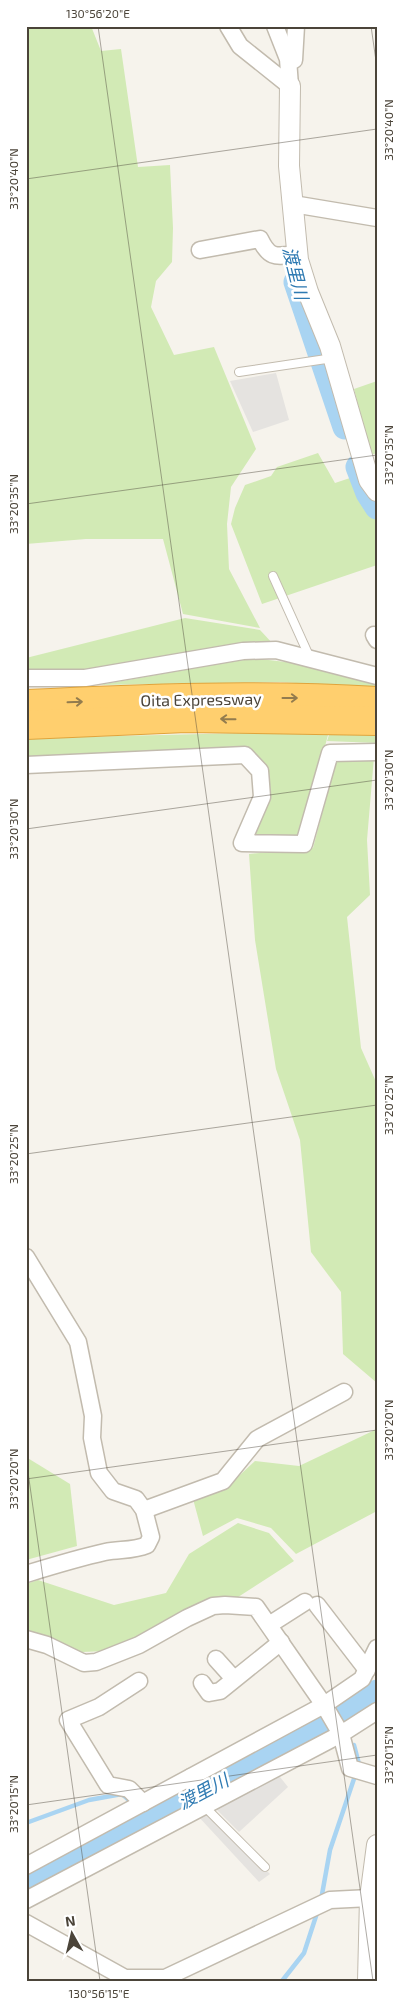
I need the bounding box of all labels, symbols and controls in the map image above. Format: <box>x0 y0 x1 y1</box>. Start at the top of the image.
text: 130°56'20"E <box>66 6 130 20</box>
text: 33°20'40"N <box>381 99 395 161</box>
text: 33°20'40"N <box>6 148 20 210</box>
water label: 渡里川 <box>279 244 314 304</box>
text: 33°20'35"N <box>381 425 395 485</box>
text: 33°20'35"N <box>6 474 20 534</box>
street label: Oita Expressway <box>140 688 262 710</box>
one-way arrow <box>282 693 298 703</box>
one-way arrow <box>67 697 83 706</box>
one-way arrow <box>220 714 236 724</box>
text: 33°20'30"N <box>381 750 395 810</box>
text: 33°20'30"N <box>6 799 20 859</box>
text: 33°20'25"N <box>381 1075 395 1135</box>
text: 33°20'25"N <box>6 1124 20 1184</box>
text: 33°20'20"N <box>381 1400 395 1460</box>
text: 33°20'20"N <box>6 1449 20 1509</box>
text: 33°20'15"N <box>381 1726 395 1784</box>
water label: 渡里川 <box>174 1768 234 1813</box>
text: 33°20'15"N <box>6 1775 20 1833</box>
north arrow <box>48 1910 98 1960</box>
text: N <box>64 1912 76 1930</box>
text: 130°56'15"E <box>68 1986 130 2000</box>

